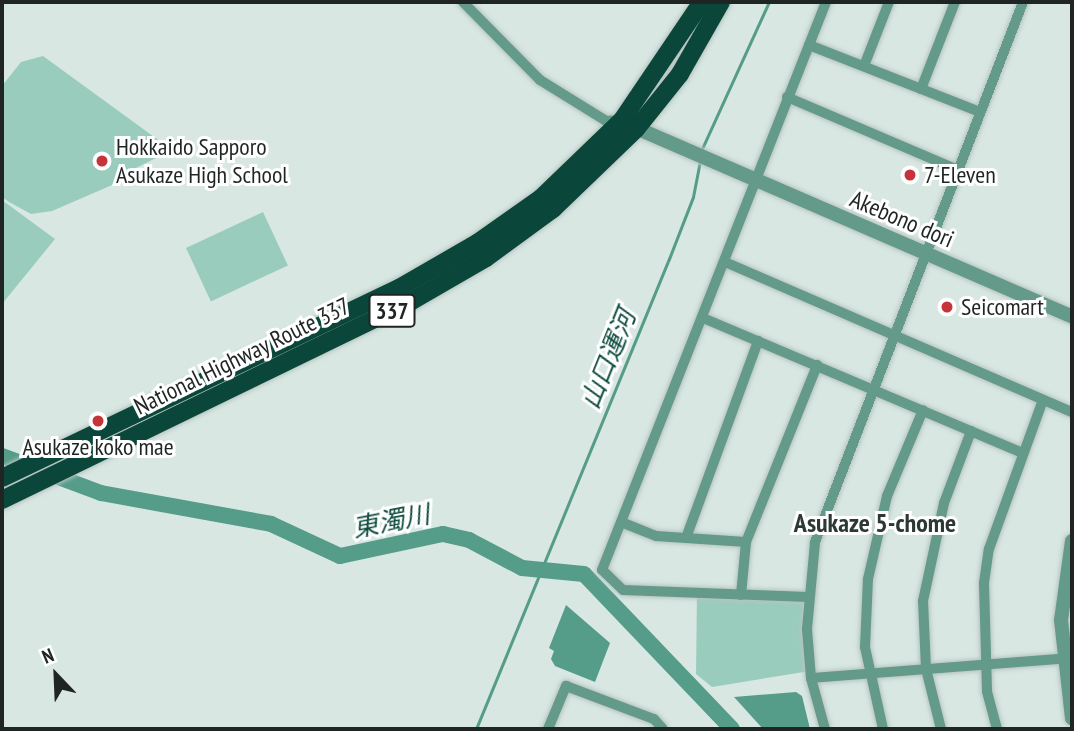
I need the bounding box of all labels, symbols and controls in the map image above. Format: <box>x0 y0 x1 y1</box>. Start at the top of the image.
place label: Hokkaido Sapporo Asukaze High School <box>116 133 288 189</box>
marker: Hokkaido Sapporo Asukaze High School <box>94 153 110 169</box>
place label: 7-Eleven <box>924 161 996 189</box>
marker: 7-Eleven <box>902 167 918 183</box>
street label: Akebono dori <box>846 184 958 254</box>
street label: National Highway Route 337 <box>129 291 355 421</box>
road number: 337 <box>368 292 416 330</box>
place label: Seicomart <box>961 293 1044 321</box>
marker: Seicomart <box>939 299 955 315</box>
water label: 山口運河 <box>574 305 642 413</box>
marker: Asukaze koko mae <box>90 413 106 429</box>
place label: Asukaze koko mae <box>22 433 174 461</box>
water label: 東濁川 <box>350 498 432 544</box>
district label: Asukaze 5-chome <box>794 507 956 539</box>
north arrow <box>21 640 91 710</box>
text: N <box>38 643 57 669</box>

